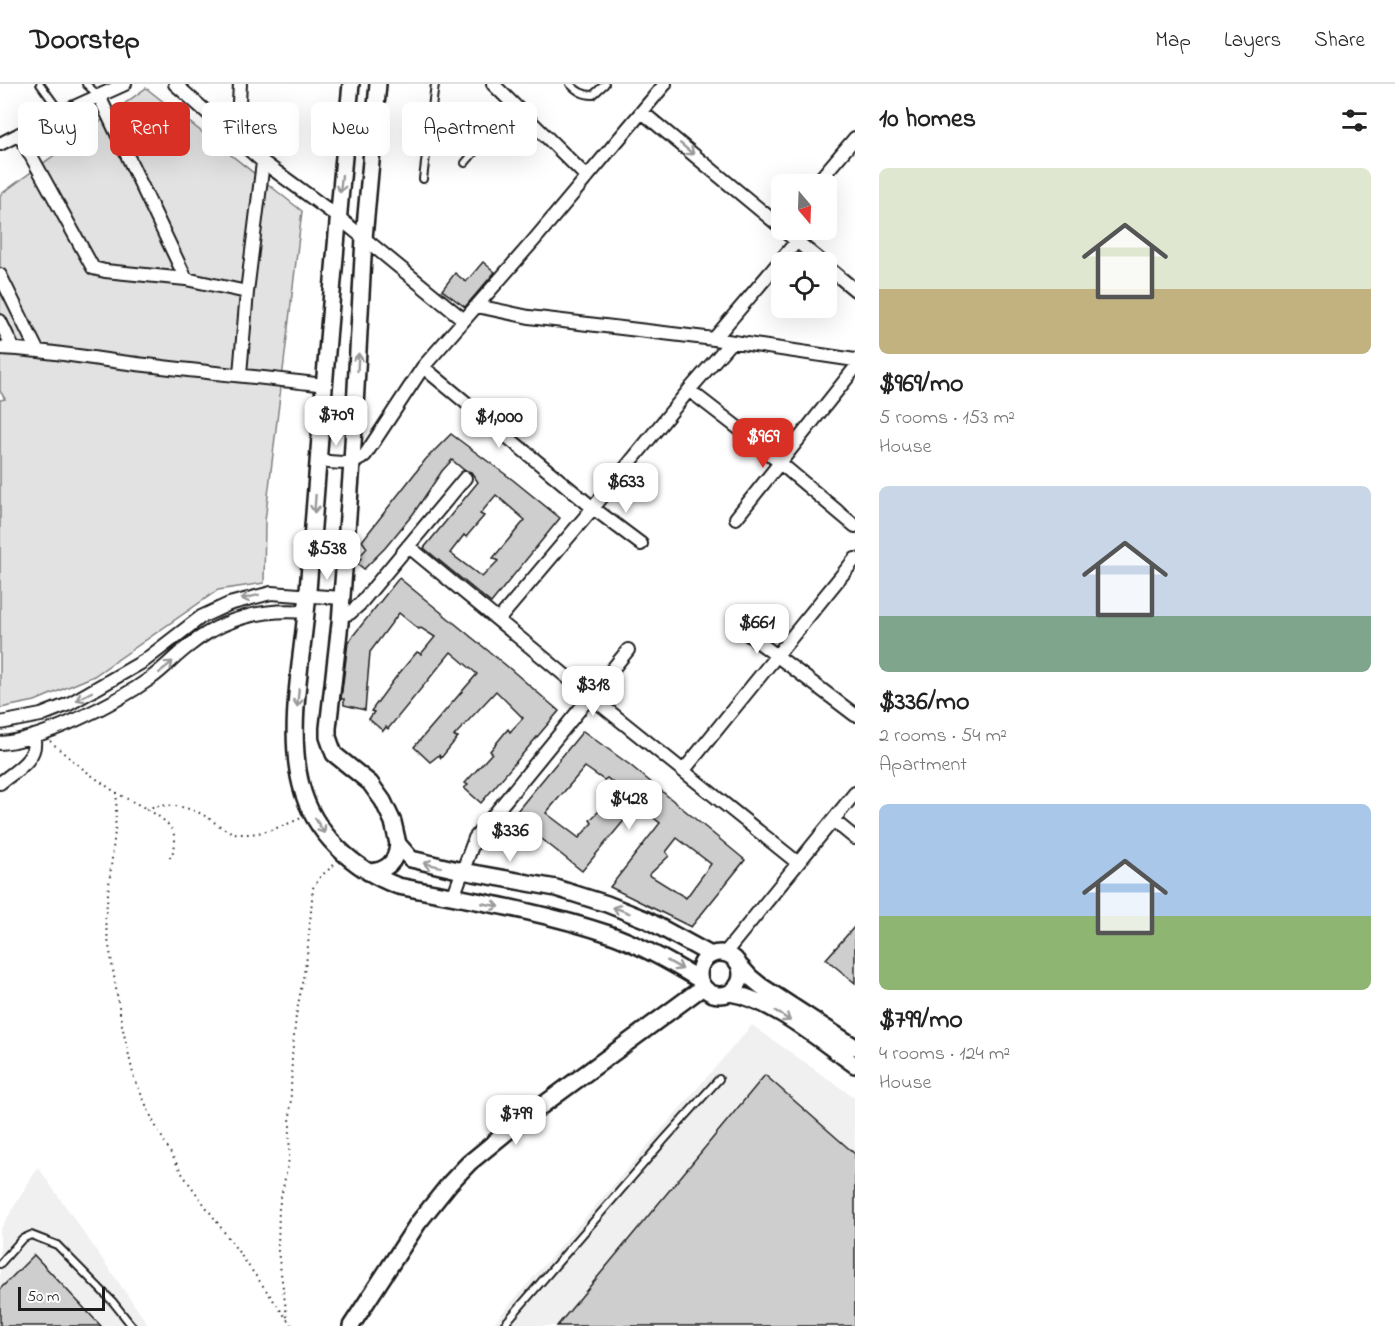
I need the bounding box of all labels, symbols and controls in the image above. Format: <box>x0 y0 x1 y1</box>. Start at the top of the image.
text: Doorstep <box>30 21 140 62</box>
text: Map <box>1155 26 1191 56</box>
text: Layers <box>1224 26 1281 56</box>
text: Share <box>1314 26 1365 56</box>
text: 10 homes <box>879 101 976 139</box>
chip: Buy <box>18 102 98 156</box>
chip: Rent <box>110 102 190 156</box>
chip: Filters <box>202 102 299 156</box>
chip: New <box>311 102 390 156</box>
chip: Apartment <box>402 102 537 156</box>
icon: filters <box>1338 104 1371 137</box>
one-way arrow <box>679 142 694 156</box>
one-way arrow <box>335 174 346 193</box>
north arrow <box>771 174 837 240</box>
map controls <box>771 174 837 318</box>
icon: home <box>1071 207 1179 315</box>
button: locate <box>771 252 837 318</box>
one-way arrow <box>352 352 363 372</box>
text: $969/mo <box>879 366 964 404</box>
pin: $709 <box>300 396 372 447</box>
pin: $1,000 <box>450 398 548 449</box>
text: $709 <box>319 401 354 430</box>
text: $1,000 <box>475 403 523 432</box>
text: 5 rooms · 153 m² <box>879 404 1015 433</box>
pin: $969 <box>727 418 799 469</box>
text: $969 <box>747 423 779 452</box>
text: House <box>879 433 932 462</box>
pin: $633 <box>590 463 662 514</box>
text: $633 <box>607 468 645 497</box>
one-way arrow <box>309 493 320 513</box>
icon: home <box>1071 525 1179 633</box>
pin: $538 <box>291 530 363 581</box>
text: $538 <box>307 535 347 564</box>
one-way arrow <box>241 592 260 604</box>
pin: $661 <box>721 604 793 655</box>
text: $661 <box>739 609 775 638</box>
one-way arrow <box>157 660 173 674</box>
pin: $318 <box>557 666 629 717</box>
text: $318 <box>576 671 610 700</box>
text: $336/mo <box>879 684 969 722</box>
one-way arrow <box>292 688 303 708</box>
one-way arrow <box>76 690 93 702</box>
text: 2 rooms · 54 m² <box>879 722 1007 751</box>
text: Apartment <box>879 751 967 780</box>
pin: $428 <box>593 780 665 831</box>
text: $428 <box>610 785 648 814</box>
pin: $336 <box>474 812 546 863</box>
one-way arrow <box>314 817 326 834</box>
text: $336 <box>491 817 529 846</box>
icon: home <box>1071 843 1179 951</box>
one-way arrow <box>422 859 442 870</box>
one-way arrow <box>481 900 500 911</box>
one-way arrow <box>612 903 631 914</box>
one-way arrow <box>666 959 683 971</box>
text: $799/mo <box>879 1002 963 1040</box>
one-way arrow <box>774 1010 791 1022</box>
text: 4 rooms · 124 m² <box>879 1040 1010 1069</box>
text: House <box>879 1069 932 1098</box>
pin: $799 <box>480 1095 552 1146</box>
text: $799 <box>500 1100 532 1129</box>
scale bar <box>18 1284 105 1312</box>
text: 50 m <box>27 1285 59 1309</box>

